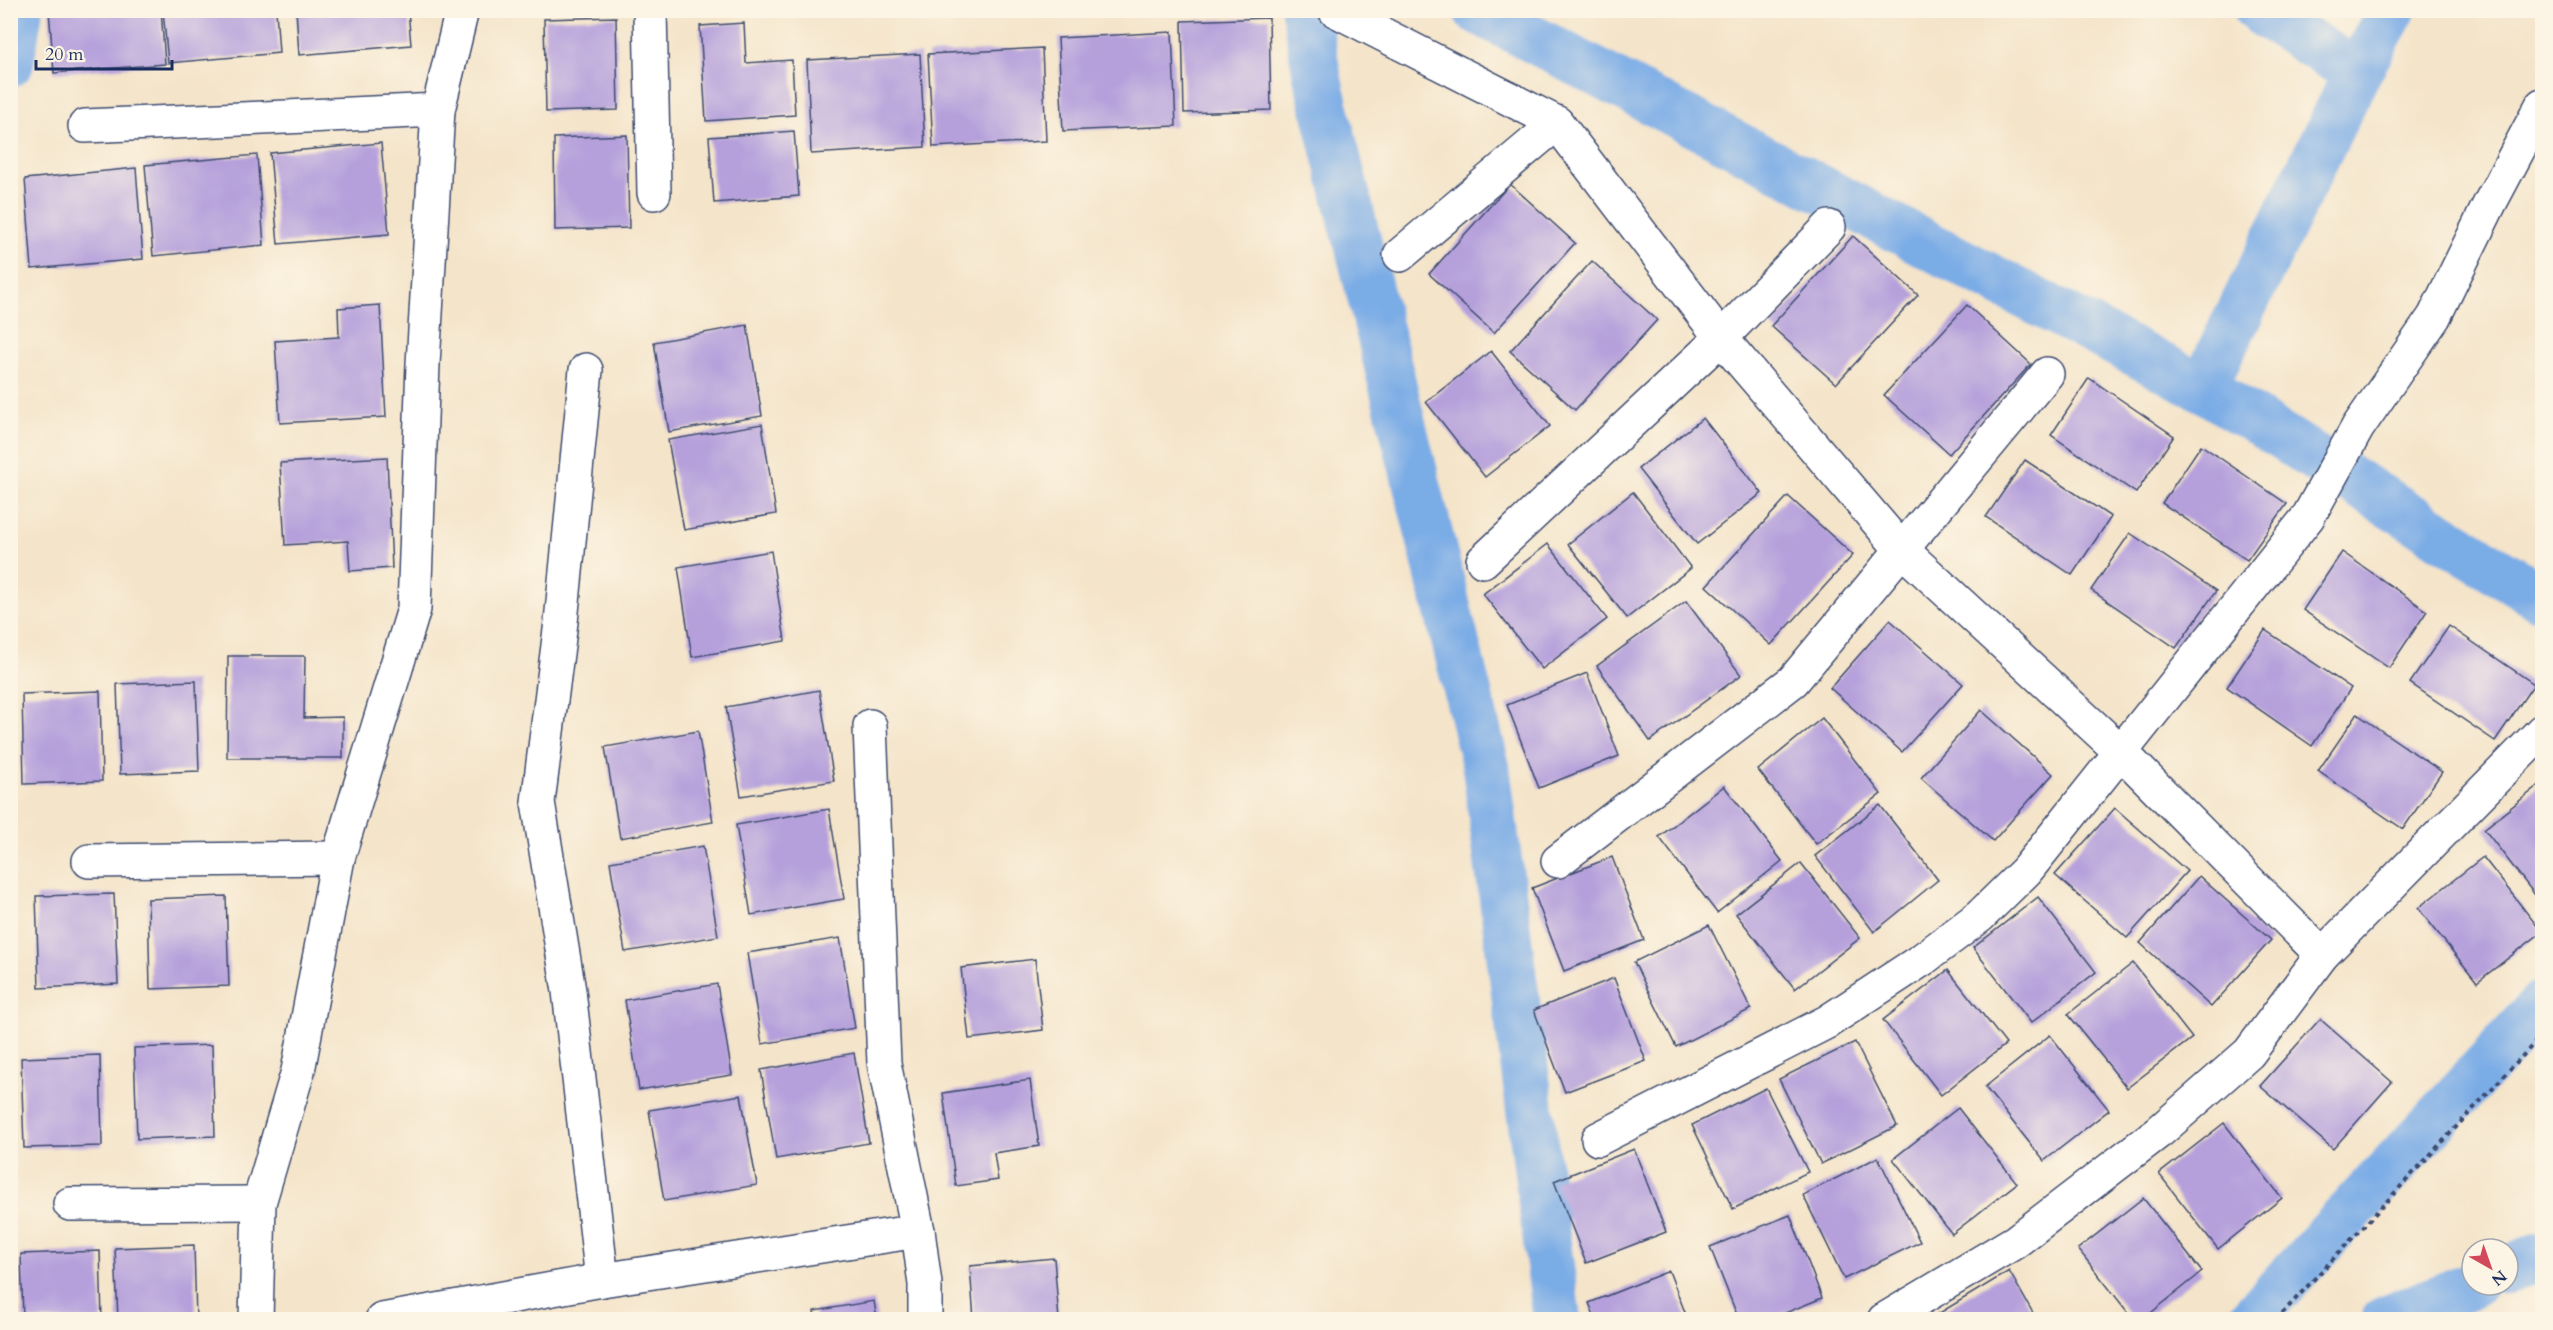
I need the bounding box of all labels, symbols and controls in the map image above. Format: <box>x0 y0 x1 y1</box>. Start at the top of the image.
scale bar <box>36 33 172 71</box>
text: 20 m <box>45 42 84 67</box>
north arrow <box>2460 1237 2520 1297</box>
text: N <box>2487 1265 2511 1291</box>

